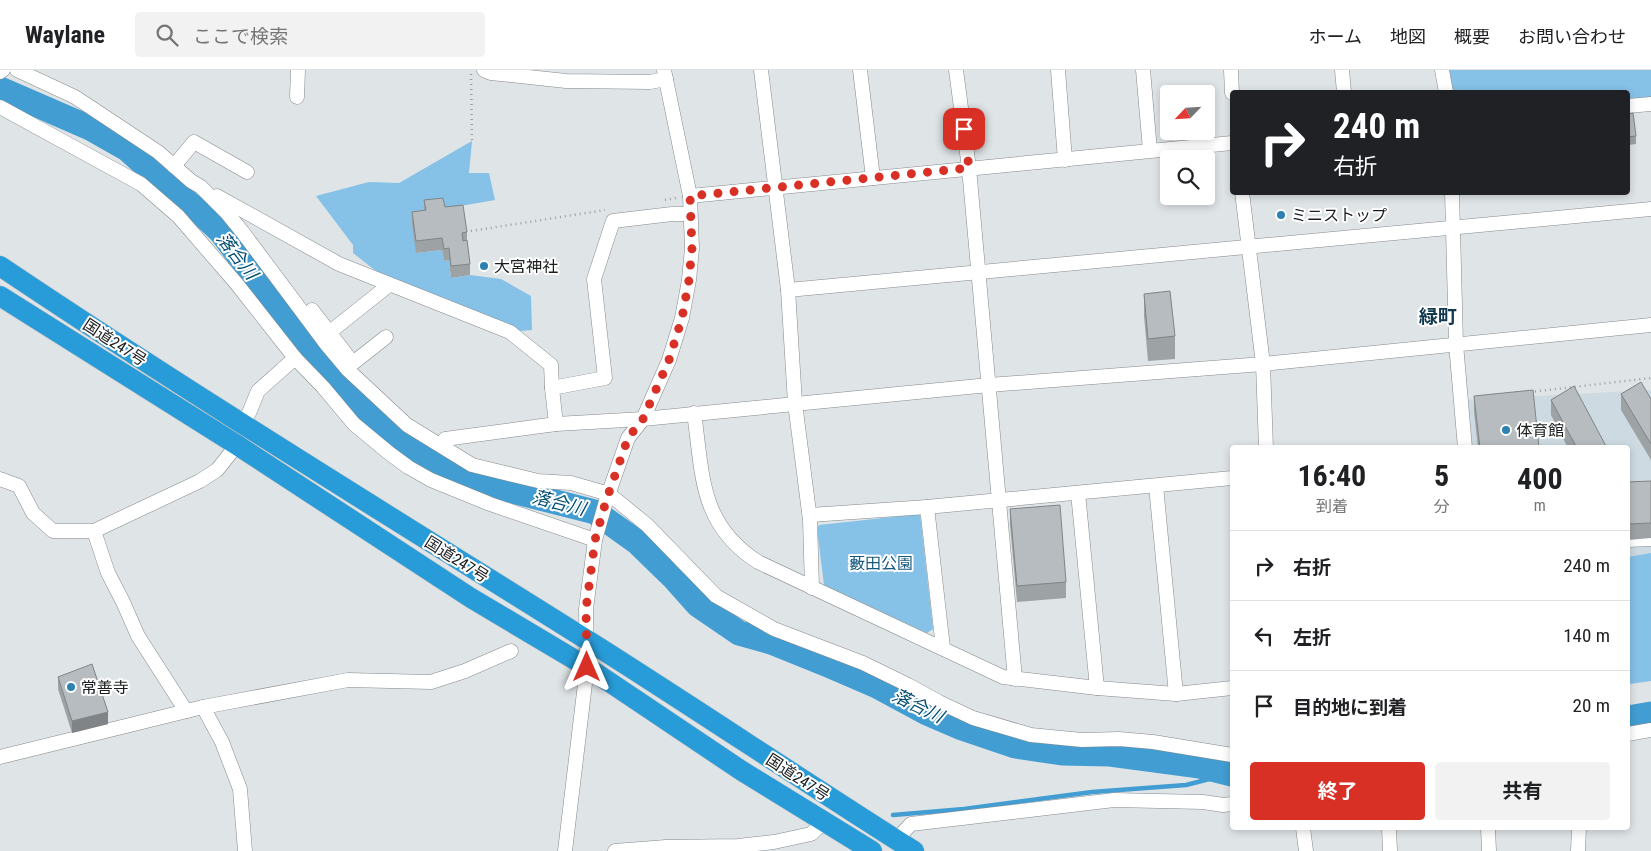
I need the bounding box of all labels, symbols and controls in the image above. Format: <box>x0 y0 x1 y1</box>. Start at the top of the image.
search box <box>135 12 485 57</box>
text: Waylane <box>25 21 105 49</box>
icon: search <box>153 21 181 49</box>
text: ここで検索 <box>193 25 288 48</box>
text: ホーム <box>1309 26 1362 47</box>
text: 地図 <box>1390 26 1426 47</box>
text: 概要 <box>1454 26 1490 47</box>
text: お問い合わせ <box>1518 26 1626 47</box>
north arrow <box>1160 85 1215 140</box>
map controls <box>1160 85 1215 205</box>
text: 240 m <box>1333 106 1420 147</box>
pin <box>943 108 985 150</box>
icon: right <box>1250 110 1315 175</box>
icon: arrive <box>950 115 978 143</box>
button: search <box>1160 150 1215 205</box>
text: 右折 <box>1333 154 1377 179</box>
place label: ミニストップ <box>1291 206 1387 225</box>
marker: ミニストップ <box>1275 209 1287 221</box>
water label: 落合川 <box>212 228 264 285</box>
place label: 大宮神社 <box>494 257 558 276</box>
marker: 大宮神社 <box>478 260 490 272</box>
district label: 緑町 <box>1419 305 1457 328</box>
street label: 国道247号 <box>79 315 150 370</box>
place label: 体育館 <box>1516 421 1564 440</box>
marker: 体育館 <box>1500 424 1512 436</box>
text: 16:40 <box>1297 458 1366 493</box>
text: 5 <box>1434 458 1449 493</box>
text: 400 <box>1517 461 1563 496</box>
water label: 落合川 <box>530 486 590 520</box>
text: m <box>1534 496 1546 515</box>
text: 到着 <box>1316 497 1348 516</box>
text: 分 <box>1434 497 1450 516</box>
street label: 国道247号 <box>421 532 492 586</box>
icon: right <box>1250 552 1278 580</box>
park label: 藪田公園 <box>849 554 913 573</box>
text: 240 m <box>1563 554 1610 577</box>
text: 右折 <box>1293 556 1331 579</box>
icon: left <box>1250 622 1278 650</box>
text: 140 m <box>1563 624 1610 647</box>
text: 左折 <box>1293 626 1331 649</box>
position arrow <box>560 640 612 692</box>
place label: 常善寺 <box>81 678 129 697</box>
marker: 常善寺 <box>65 681 77 693</box>
water label: 落合川 <box>889 684 949 728</box>
icon: arrive <box>1250 692 1278 720</box>
text: 20 m <box>1573 694 1610 717</box>
text: 目的地に到着 <box>1293 696 1407 719</box>
street label: 国道247号 <box>762 750 833 805</box>
button: 終了 <box>1250 762 1425 820</box>
button: 共有 <box>1435 762 1610 820</box>

